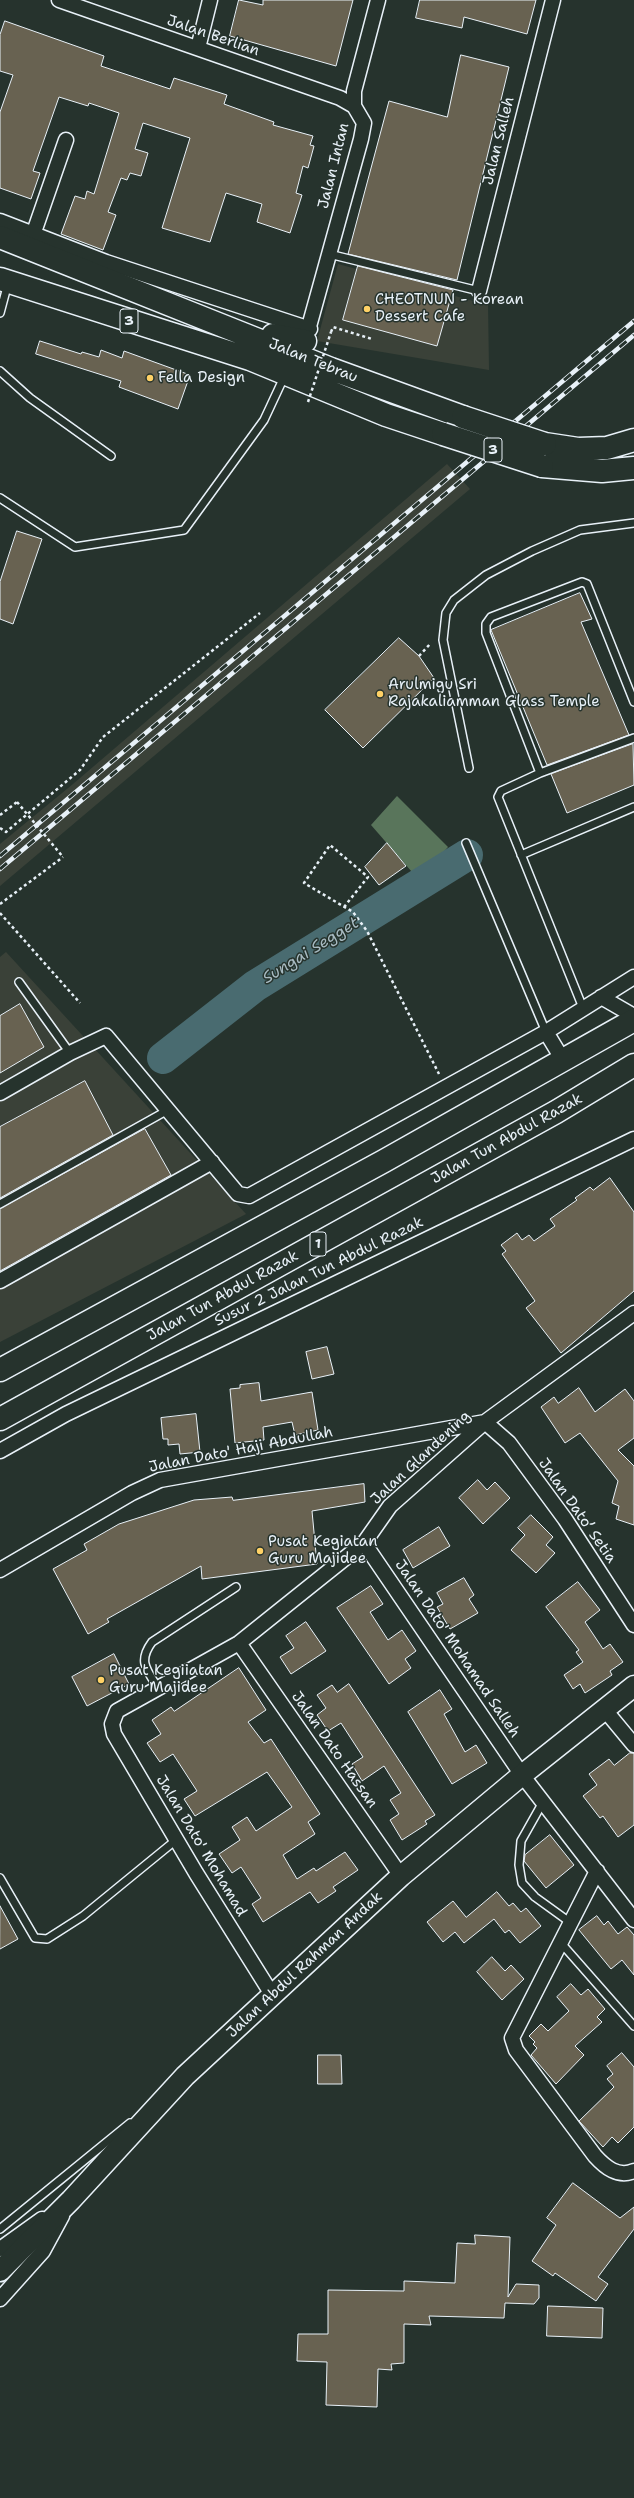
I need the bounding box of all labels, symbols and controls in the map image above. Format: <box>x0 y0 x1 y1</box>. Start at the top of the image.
street label: Jalan Berlian <box>164 12 262 60</box>
street label: Jalan Salleh <box>479 95 519 187</box>
street label: Jalan Intan <box>315 121 353 211</box>
place label: CHEOTNUN - Korean Dessert Cafe <box>375 291 524 326</box>
marker: CHEOTNUN - Korean Dessert Cafe <box>362 304 372 314</box>
road number: 3 <box>120 309 138 333</box>
street label: Jalan Tebrau <box>266 335 360 387</box>
place label: Fella Design <box>158 369 245 387</box>
marker: Fella Design <box>145 373 155 383</box>
road number: 3 <box>484 438 502 462</box>
place label: Arulmigu Sri Rajakaliamman Glass Temple <box>388 676 600 711</box>
marker: Arulmigu Sri Rajakaliamman Glass Temple <box>375 689 385 699</box>
water label: Sungai Segget <box>259 914 363 988</box>
street label: Jalan Tun Abdul Razak <box>428 1090 586 1188</box>
street label: Susur 2 Jalan Tun Abdul Razak <box>212 1213 426 1331</box>
road number: 1 <box>310 1232 326 1256</box>
street label: Jalan Tun Abdul Razak <box>144 1247 302 1345</box>
street label: Jalan Glandening <box>368 1407 474 1509</box>
street label: Jalan Dato' Haji Abdullah <box>147 1423 335 1477</box>
street label: Jalan Dato’ Setia <box>534 1455 620 1567</box>
place label: Pusat Kegiatan Guru Majidee <box>268 1533 377 1568</box>
marker: Pusat Kegiatan Guru Majidee <box>255 1546 265 1556</box>
street label: Jalan Dato' Mohamad Salleh <box>391 1557 523 1741</box>
place label: Pusat Kegiiatan Guru Majidee <box>109 1662 223 1697</box>
marker: Pusat Kegiiatan Guru Majidee <box>96 1675 106 1685</box>
street label: Jalan Dato Hassan <box>287 1688 381 1812</box>
street label: Jalan Dato' Mohamad <box>152 1772 250 1920</box>
street label: Jalan Abdul Rahman Andak <box>223 1888 387 2042</box>

